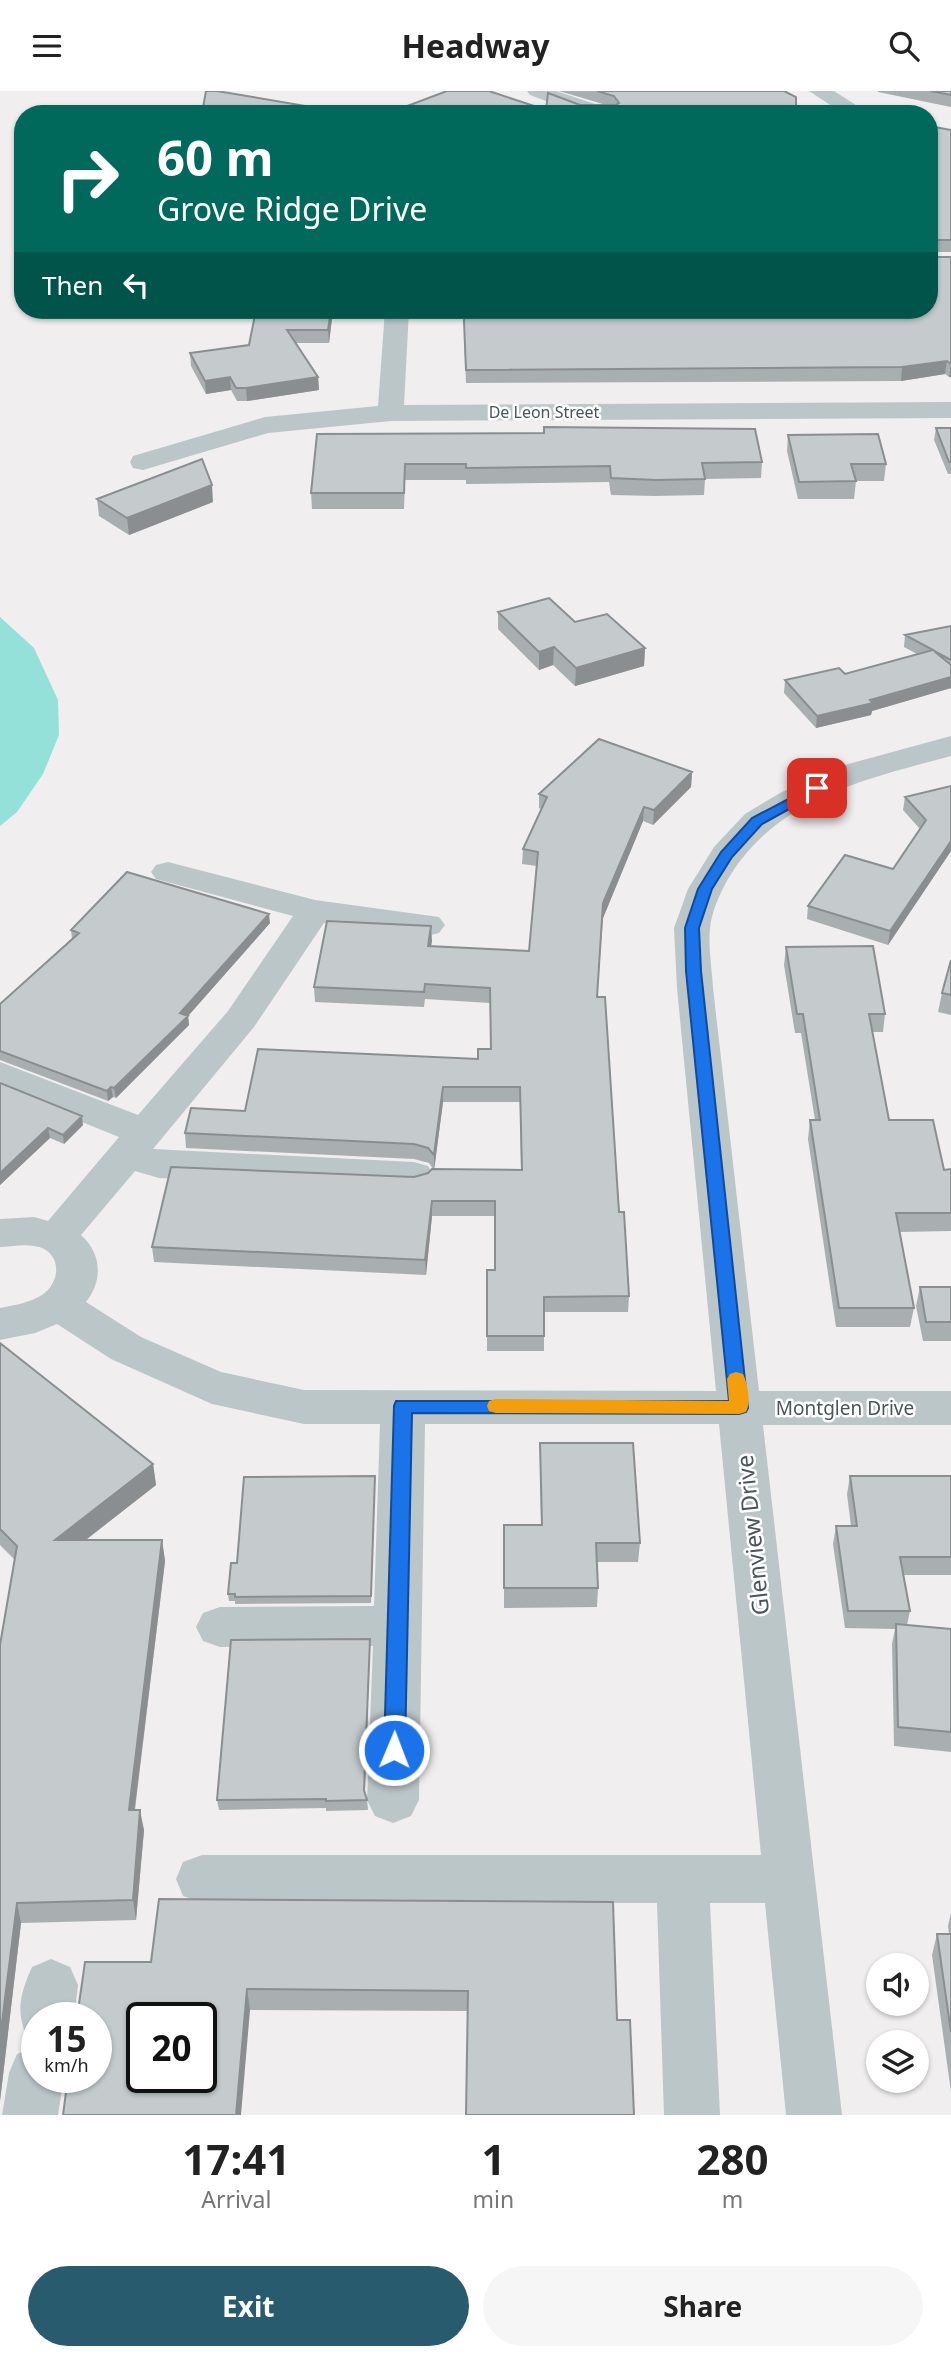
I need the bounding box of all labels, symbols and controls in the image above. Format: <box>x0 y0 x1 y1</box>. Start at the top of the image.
text: Headway <box>402 24 549 67</box>
icon: menu <box>28 27 66 65</box>
icon: search <box>885 27 923 65</box>
text: 60 m <box>157 124 274 190</box>
icon: right <box>42 133 133 224</box>
text: Grove Ridge Drive <box>157 187 427 230</box>
icon: left <box>117 266 155 304</box>
text: Then <box>42 267 103 303</box>
street label: De Leon Street <box>489 401 600 423</box>
pin <box>787 758 847 818</box>
icon: arrive <box>798 769 836 807</box>
street label: Montglen Drive <box>776 1395 914 1421</box>
street label: Glenview Drive <box>728 1453 776 1617</box>
position arrow <box>357 1713 431 1787</box>
map controls <box>866 1953 929 2093</box>
button: sound <box>866 1953 929 2016</box>
speed limit sign: 20 <box>126 2002 217 2093</box>
text: 15 <box>46 2015 87 2062</box>
button: layers <box>866 2030 929 2093</box>
text: km/h <box>44 2053 89 2077</box>
text: 17:41 <box>182 2130 290 2187</box>
text: 1 <box>481 2130 505 2187</box>
text: 280 <box>697 2130 769 2187</box>
text: Arrival <box>201 2183 271 2215</box>
text: min <box>473 2183 514 2215</box>
text: m <box>722 2183 743 2215</box>
button: Exit <box>28 2266 469 2346</box>
button: Share <box>483 2266 923 2346</box>

